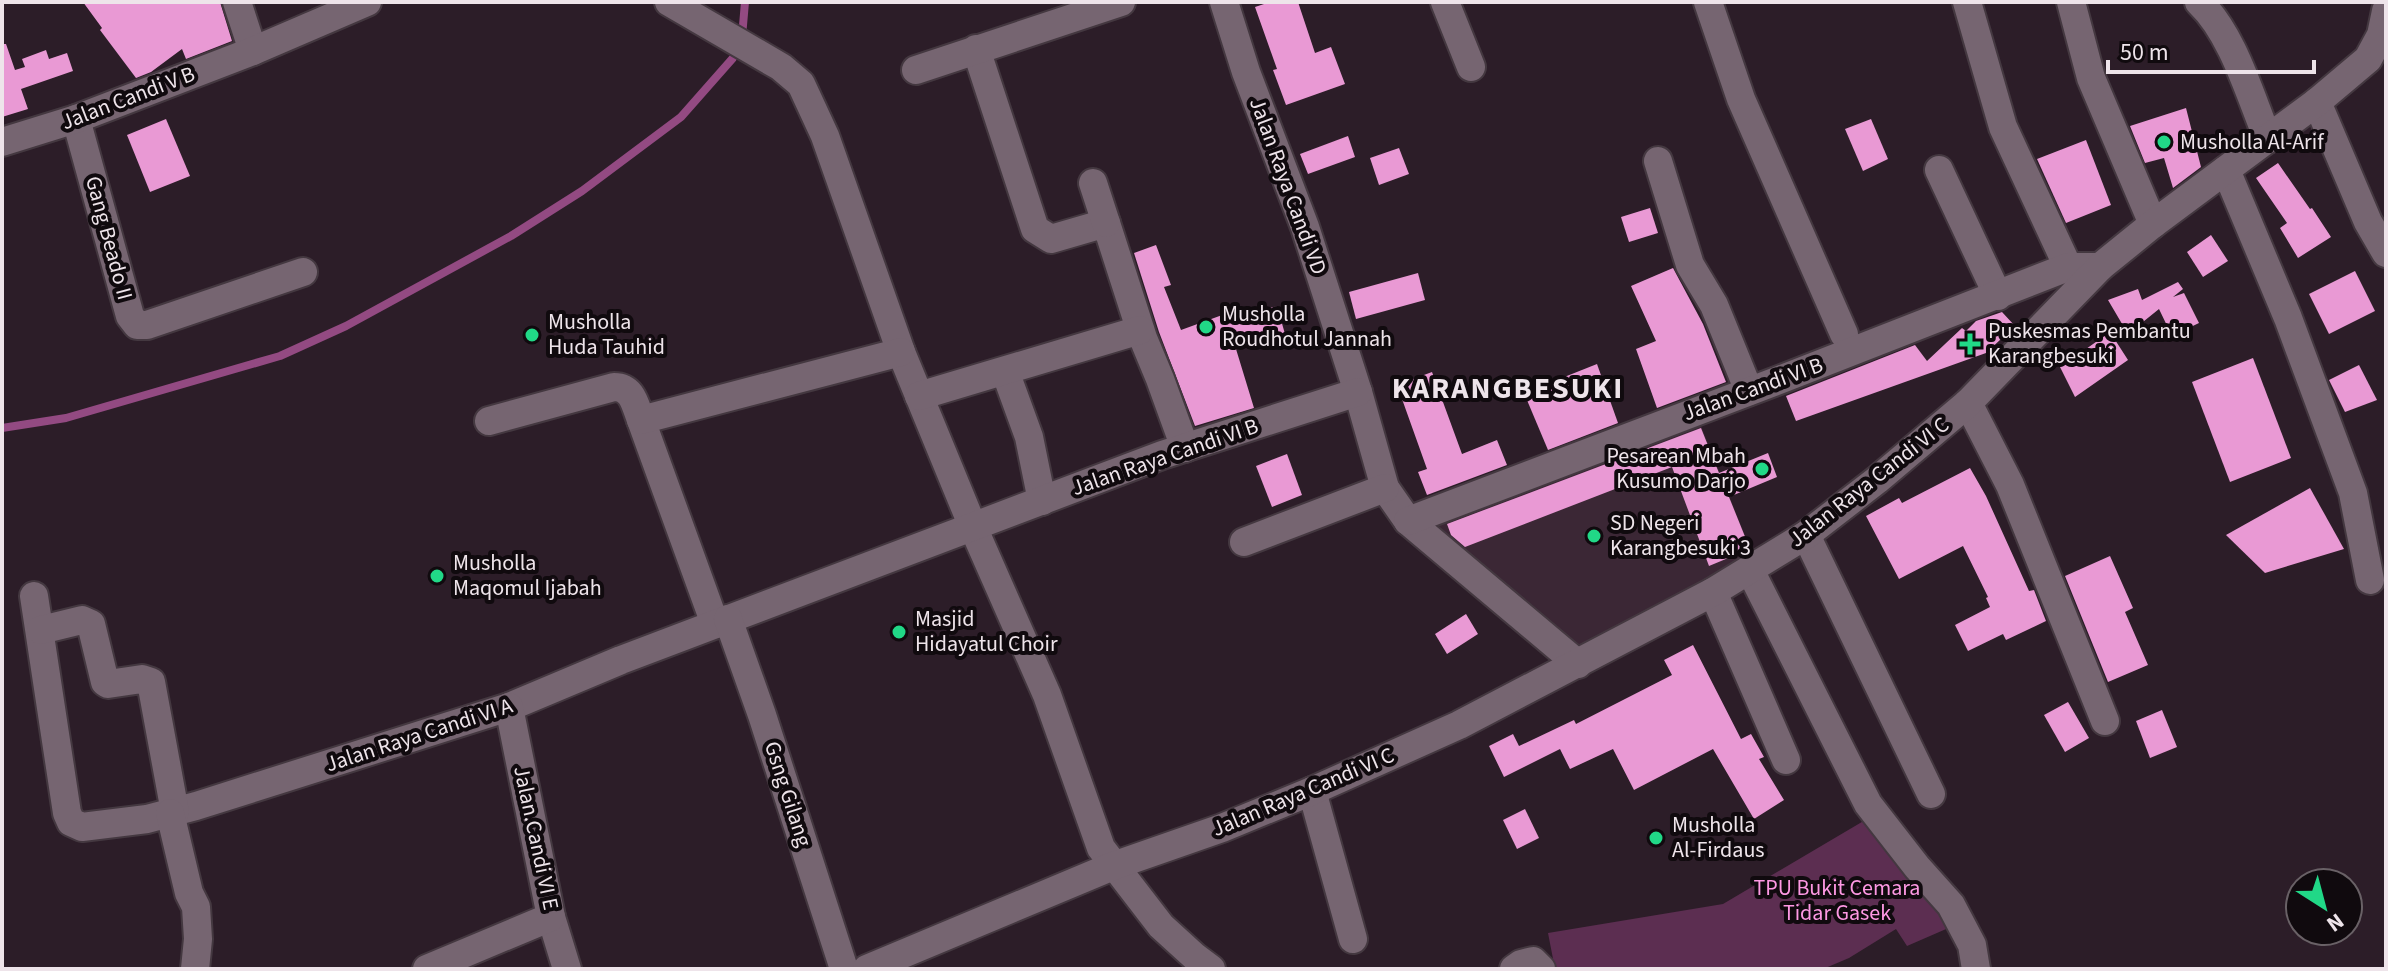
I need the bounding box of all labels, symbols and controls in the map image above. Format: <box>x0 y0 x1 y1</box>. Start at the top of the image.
scale bar <box>2108 24 2314 74</box>
text: 50 m <box>2120 35 2169 70</box>
street label: Jalan Candi V B <box>56 58 200 138</box>
street label: Jalan Raya Candi VD <box>1241 93 1335 279</box>
place label: Musholla Al-Arif <box>2180 126 2325 158</box>
marker: Musholla Al-Arif <box>2155 133 2173 151</box>
street label: Gang Beado II <box>77 173 141 303</box>
place label: Musholla Roudhotul Jannah <box>1222 298 1392 355</box>
place label: Musholla Huda Tauhid <box>548 306 665 363</box>
place label: Puskesmas Pembantu Karangbesuki <box>1988 315 2191 372</box>
marker: Musholla Roudhotul Jannah <box>1197 318 1215 336</box>
marker: Musholla Huda Tauhid <box>523 326 541 344</box>
marker: Puskesmas Pembantu Karangbesuki <box>1959 333 1981 355</box>
street label: Jalan Candi VI B <box>1678 349 1828 429</box>
district label: KARANGBESUKI <box>1392 367 1624 410</box>
street label: Jalan Raya Candi VI C <box>1782 409 1956 555</box>
street label: Jalan Raya Candi VI B <box>1067 410 1263 504</box>
place label: Pesarean Mbah Kusumo Darjo <box>1606 440 1746 497</box>
marker: Pesarean Mbah Kusumo Darjo <box>1753 460 1771 478</box>
place label: SD Negeri Karangbesuki 3 <box>1610 507 1751 564</box>
marker: SD Negeri Karangbesuki 3 <box>1585 527 1603 545</box>
place label: Musholla Maqomul Ijabah <box>453 547 602 604</box>
marker: Musholla Maqomul Ijabah <box>428 567 446 585</box>
place label: Masjid Hidayatul Choir <box>915 603 1058 660</box>
marker: Masjid Hidayatul Choir <box>890 623 908 641</box>
street label: Jalan Raya Candi VI A <box>321 690 517 780</box>
street label: Gsng Gilang <box>756 737 820 851</box>
street label: Jalan Raya Candi VI C <box>1207 739 1399 845</box>
street label: Jalan.Candi VI E <box>505 763 567 913</box>
place label: Musholla Al-Firdaus <box>1672 809 1765 866</box>
marker: Musholla Al-Firdaus <box>1647 829 1665 847</box>
north arrow <box>2284 867 2364 947</box>
park label: TPU Bukit Cemara Tidar Gasek <box>1754 872 1920 929</box>
text: N <box>2320 905 2350 940</box>

